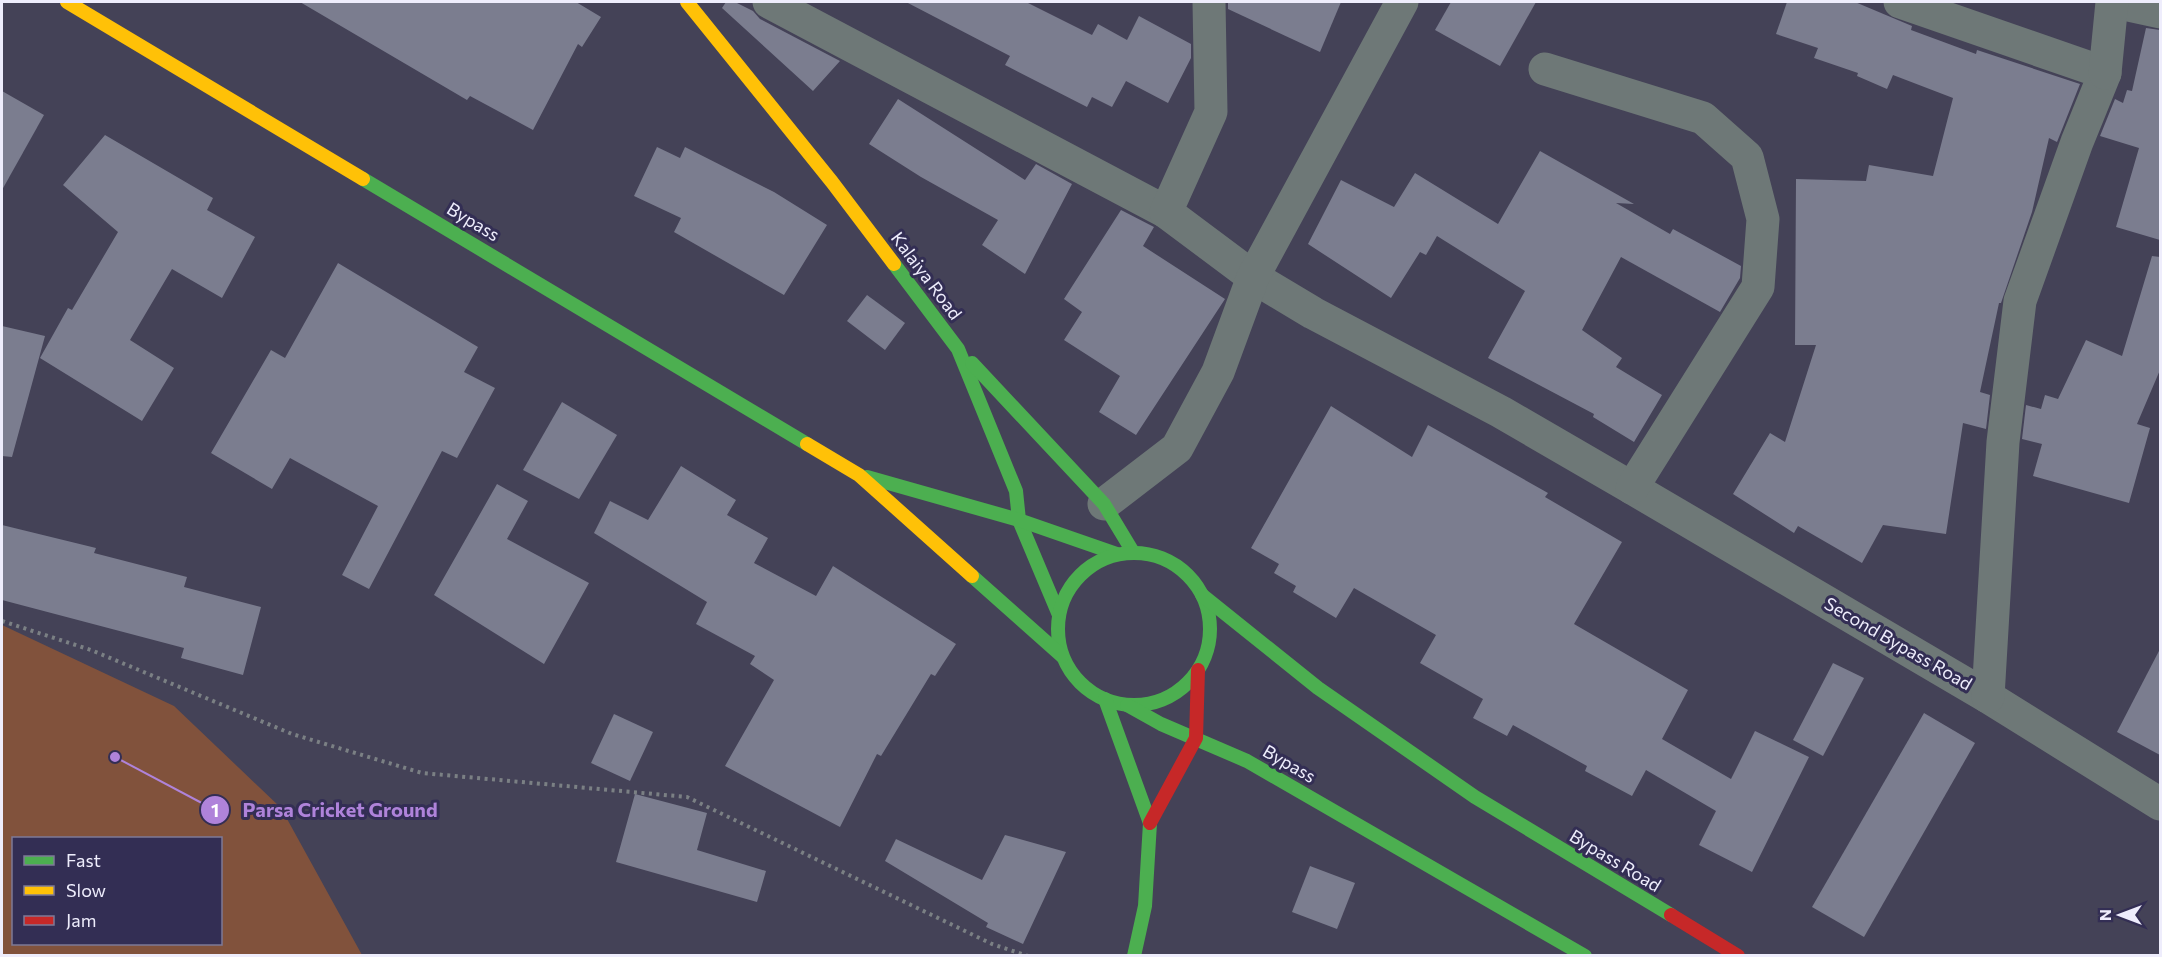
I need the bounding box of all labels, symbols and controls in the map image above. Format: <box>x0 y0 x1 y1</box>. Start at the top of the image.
street label: Bypass <box>443 197 504 245</box>
street label: Kalaiya Road <box>887 227 967 324</box>
street label: Second Bypass Road <box>1821 592 1976 694</box>
street label: Bypass <box>1259 739 1320 787</box>
callout: Parsa Cricket Ground <box>200 791 449 829</box>
text: Parsa Cricket Ground <box>242 797 438 821</box>
text: 1 <box>211 799 219 821</box>
street label: Bypass Road <box>1566 824 1665 896</box>
legend <box>12 837 222 945</box>
text: Fast <box>66 849 101 871</box>
text: Slow <box>66 879 106 901</box>
north arrow <box>2090 885 2150 945</box>
text: Jam <box>66 909 96 931</box>
text: N <box>2095 909 2114 921</box>

